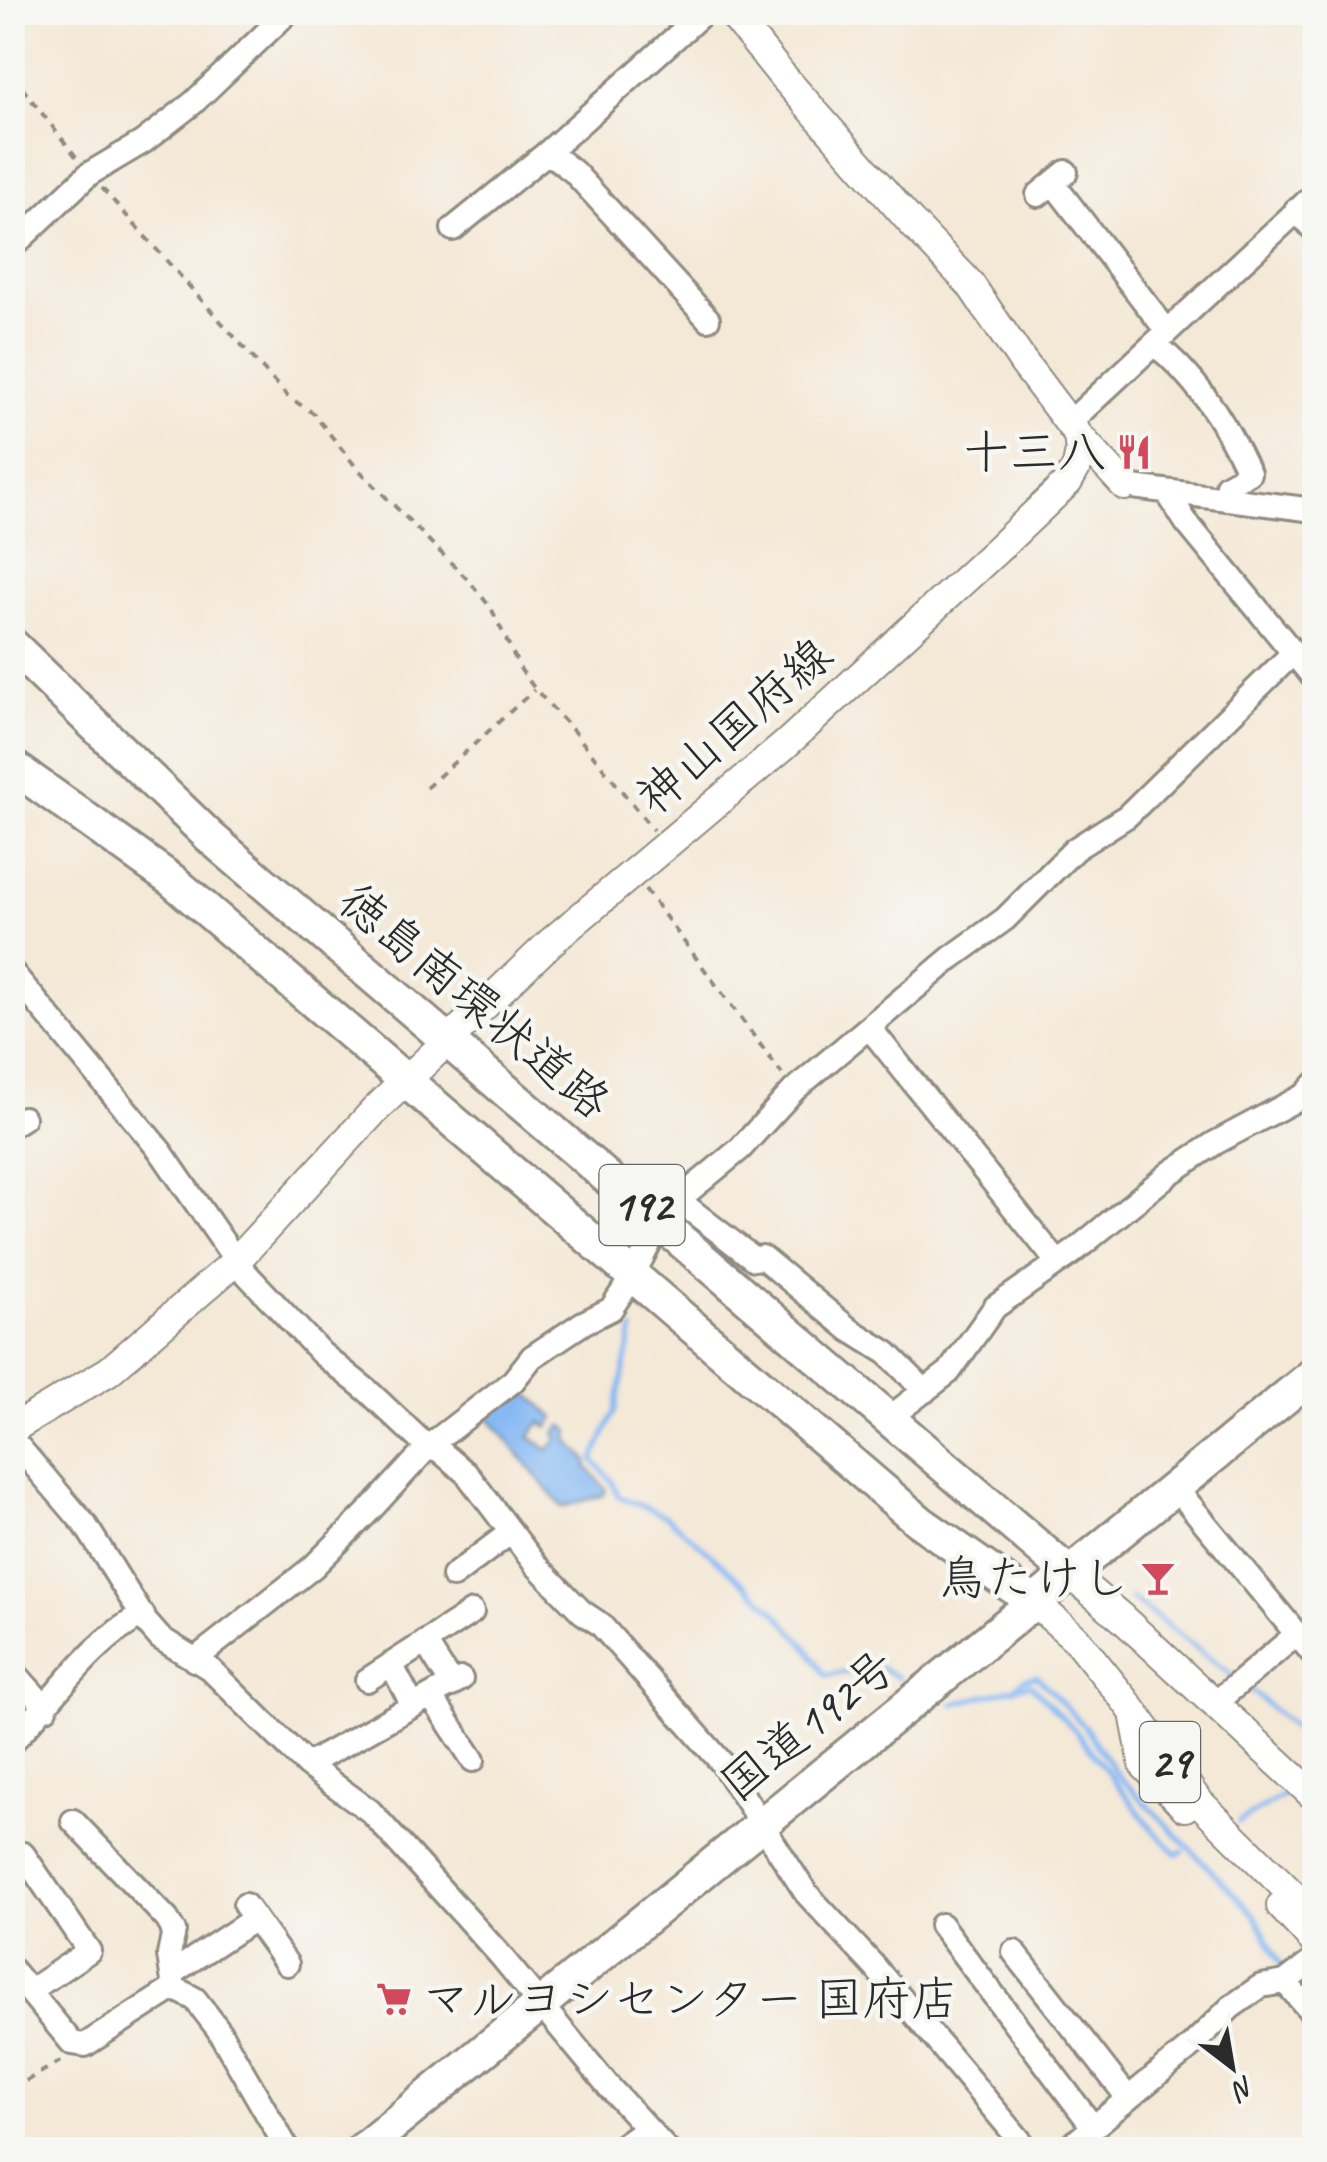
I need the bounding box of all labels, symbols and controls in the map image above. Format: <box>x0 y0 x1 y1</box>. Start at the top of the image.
place label: 十三八 <box>962 422 1106 482</box>
restaurant icon: 十三八 <box>1115 433 1153 471</box>
street label: 神山国府線 <box>624 625 844 827</box>
street label: 徳島南環状道路 <box>327 870 623 1132</box>
road number: 192 <box>600 1165 684 1245</box>
place label: 鳥たけし <box>938 1548 1130 1608</box>
bar icon: 鳥たけし <box>1139 1559 1177 1597</box>
street label: 国道192号 <box>708 1636 908 1814</box>
road number: 29 <box>1140 1722 1200 1802</box>
place label: マルヨシセンター 国府店 <box>422 1969 959 2029</box>
supermarket icon: マルヨシセンター 国府店 <box>375 1980 413 2018</box>
north arrow <box>1182 2017 1282 2117</box>
text: N <box>1224 2069 1261 2110</box>

